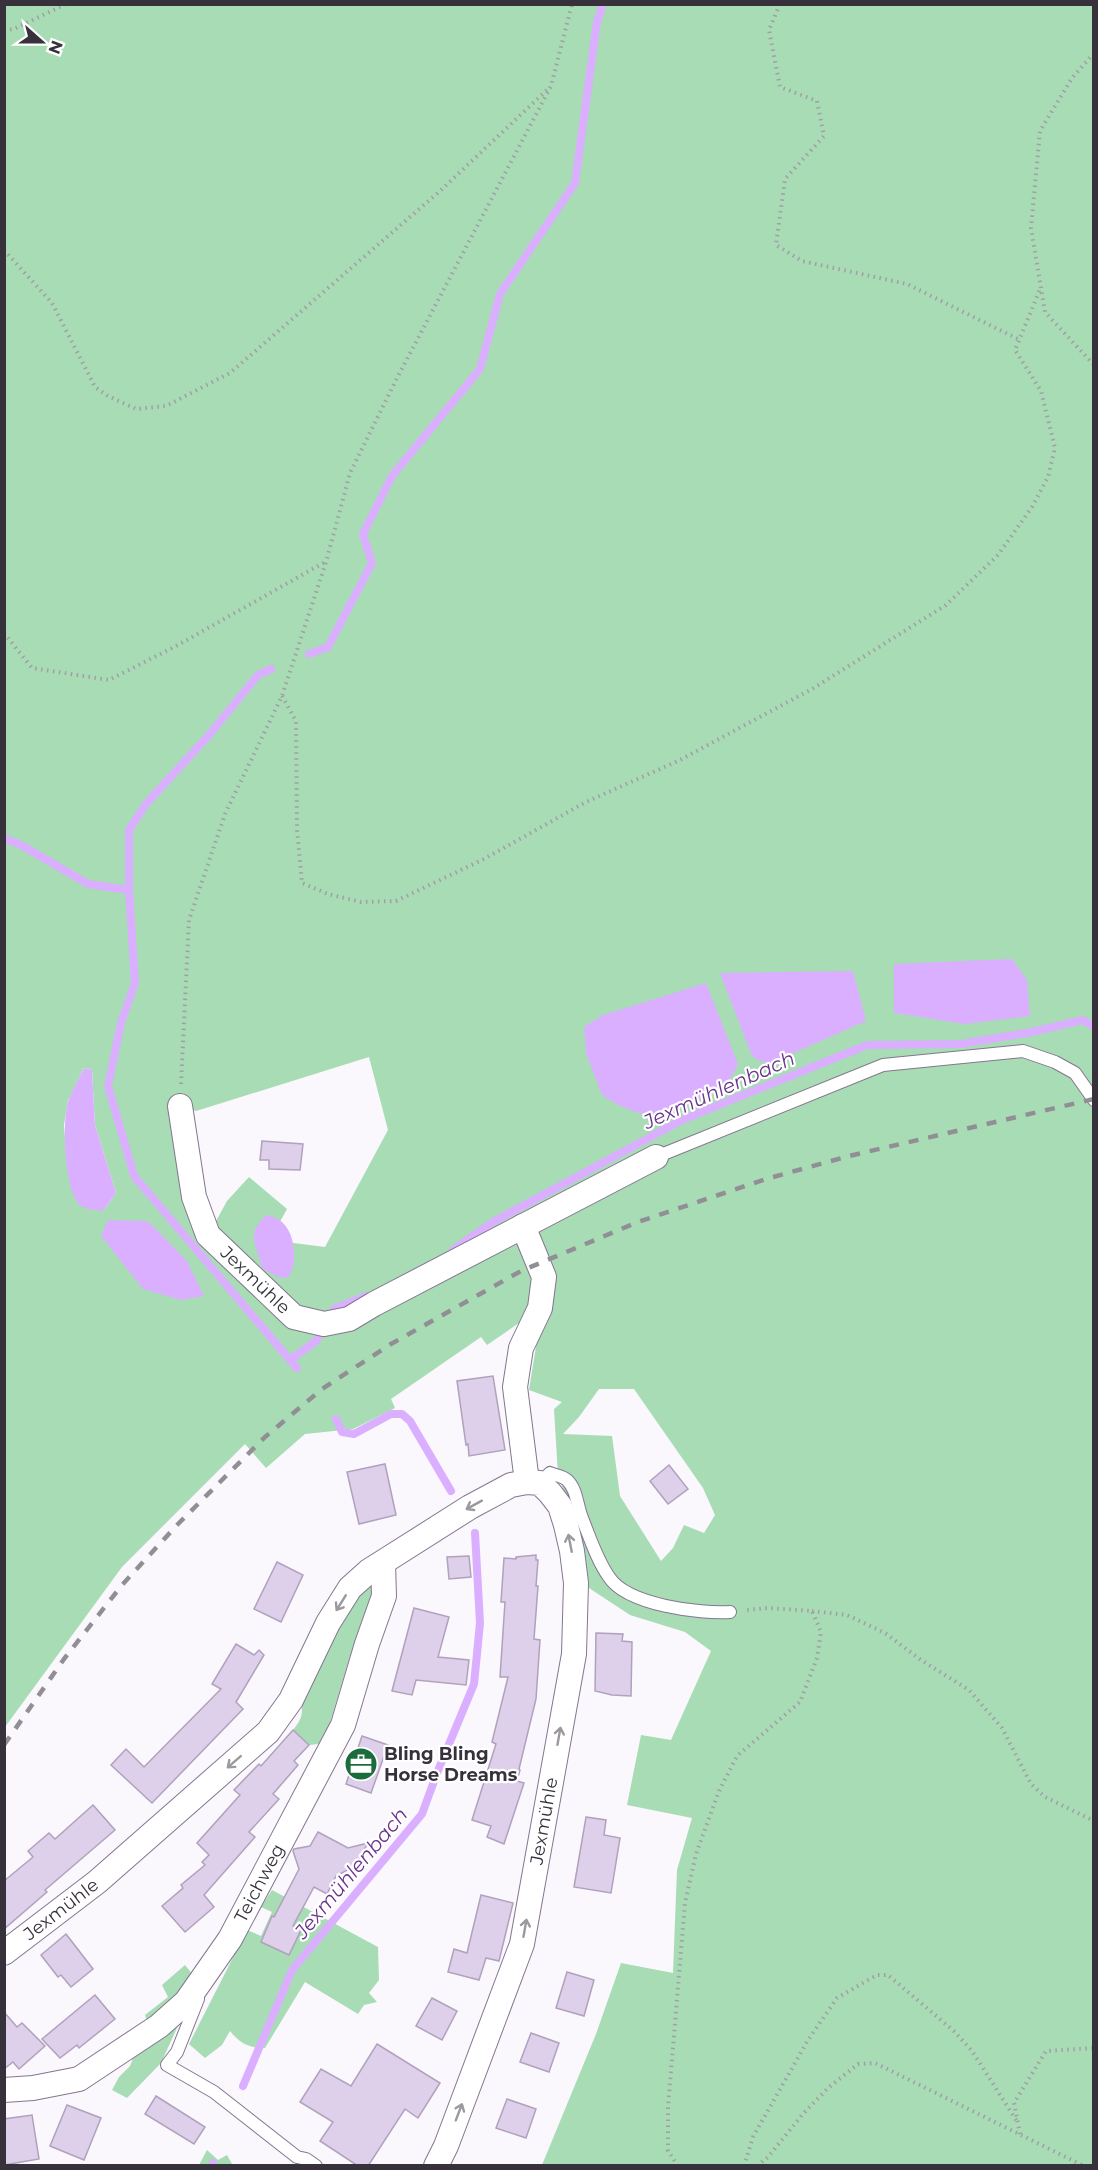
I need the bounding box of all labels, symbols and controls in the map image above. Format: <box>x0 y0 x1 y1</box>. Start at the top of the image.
north arrow <box>12 12 72 72</box>
text: N <box>44 38 67 57</box>
water label: Jexmühlenbach <box>639 1046 798 1135</box>
street label: Jexmühle <box>215 1241 295 1319</box>
one-way arrow <box>466 1499 483 1511</box>
one-way arrow <box>564 1534 575 1554</box>
one-way arrow <box>335 1594 347 1611</box>
one-way arrow <box>554 1727 565 1747</box>
place label: Bling Bling Horse Dreams <box>384 1743 518 1786</box>
office icon: Bling Bling Horse Dreams <box>343 1746 379 1782</box>
one-way arrow <box>227 1755 242 1769</box>
street label: Jexmühle <box>525 1775 563 1867</box>
water label: Jexmühlenbach <box>289 1803 413 1944</box>
street label: Teichweg <box>230 1840 289 1926</box>
street label: Jexmühle <box>19 1874 103 1945</box>
one-way arrow <box>520 1919 531 1939</box>
one-way arrow <box>454 2103 465 2121</box>

